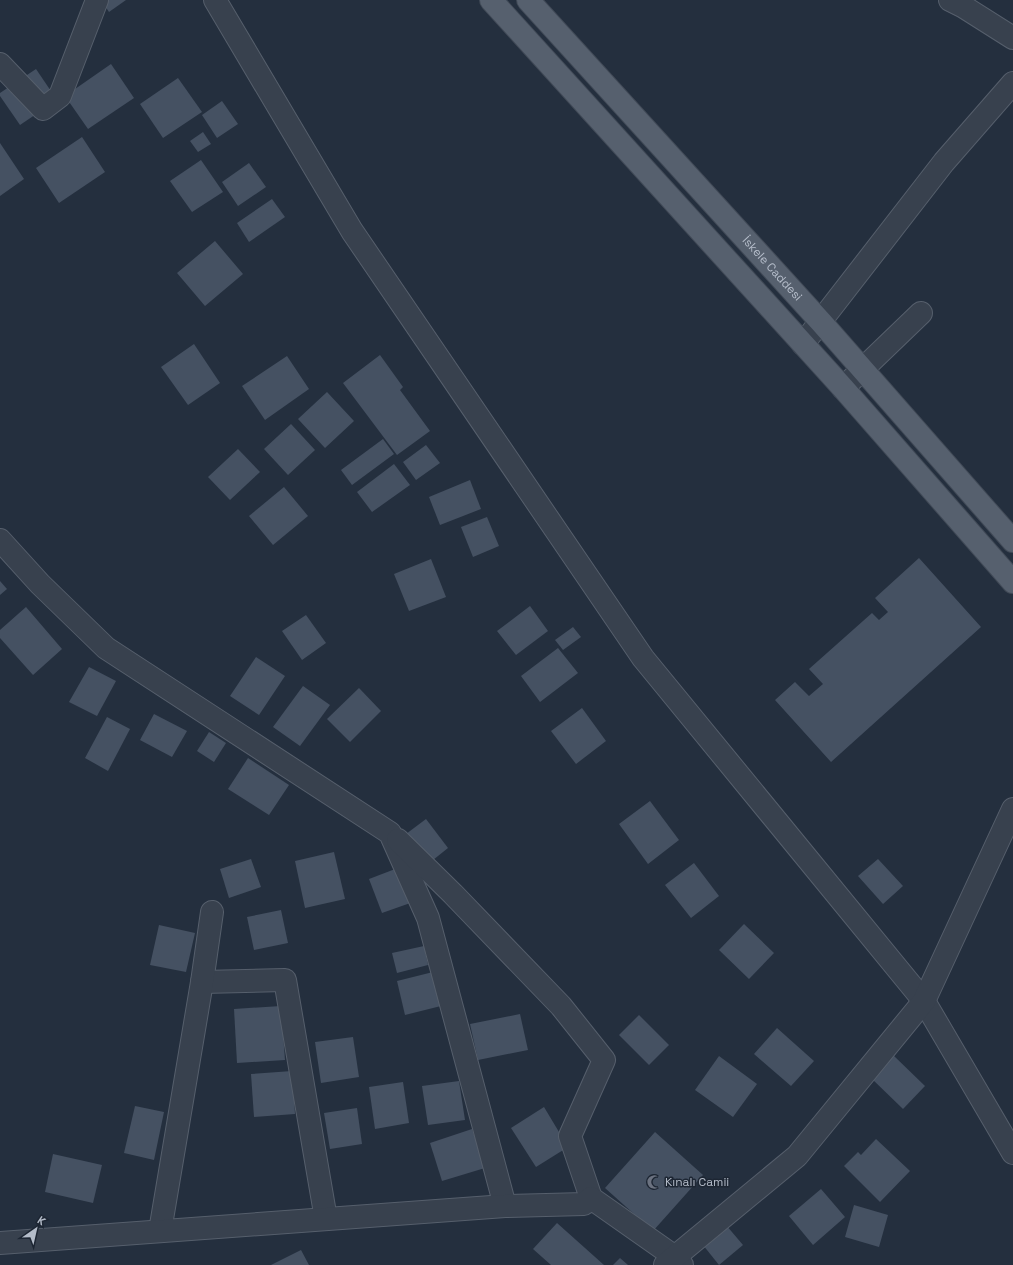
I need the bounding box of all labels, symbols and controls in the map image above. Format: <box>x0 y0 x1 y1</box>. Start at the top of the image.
street label: İskele Caddesi <box>739 233 806 304</box>
mosque icon: Kınalı Camii <box>646 1174 662 1190</box>
place label: Kınalı Camii <box>665 1174 729 1190</box>
north arrow <box>16 1209 56 1249</box>
text: K <box>35 1213 48 1229</box>

